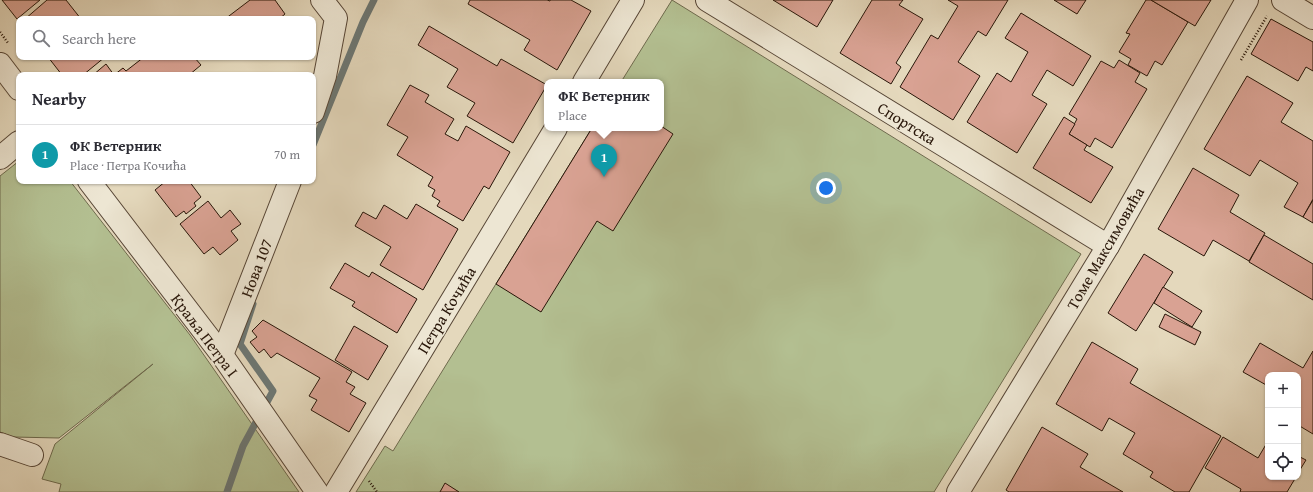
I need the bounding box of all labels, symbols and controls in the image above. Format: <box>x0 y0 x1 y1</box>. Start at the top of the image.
search box <box>16 16 316 60</box>
icon: search <box>30 27 52 49</box>
text: Search here <box>62 28 136 49</box>
popup <box>544 79 664 131</box>
text: ФК Ветерник <box>558 85 650 106</box>
text: Nearby <box>32 86 86 111</box>
street label: Спортска <box>873 96 941 151</box>
text: Place <box>558 106 587 125</box>
text: ФК Ветерник <box>70 135 161 156</box>
pin: 1 <box>591 144 617 177</box>
text: 1 <box>42 145 48 164</box>
text: 70 m <box>274 145 300 164</box>
text: Place · Петра Кочића <box>70 156 186 175</box>
your location <box>816 178 836 198</box>
street label: Томе Максимовића <box>1060 182 1150 314</box>
street label: Нова 107 <box>234 235 278 301</box>
street label: Петра Кочића <box>410 261 482 358</box>
street label: Краља Петра I <box>166 288 244 382</box>
map controls <box>1265 372 1301 480</box>
button: + <box>1265 372 1301 408</box>
button: − <box>1265 408 1301 444</box>
button: locate <box>1265 444 1301 480</box>

